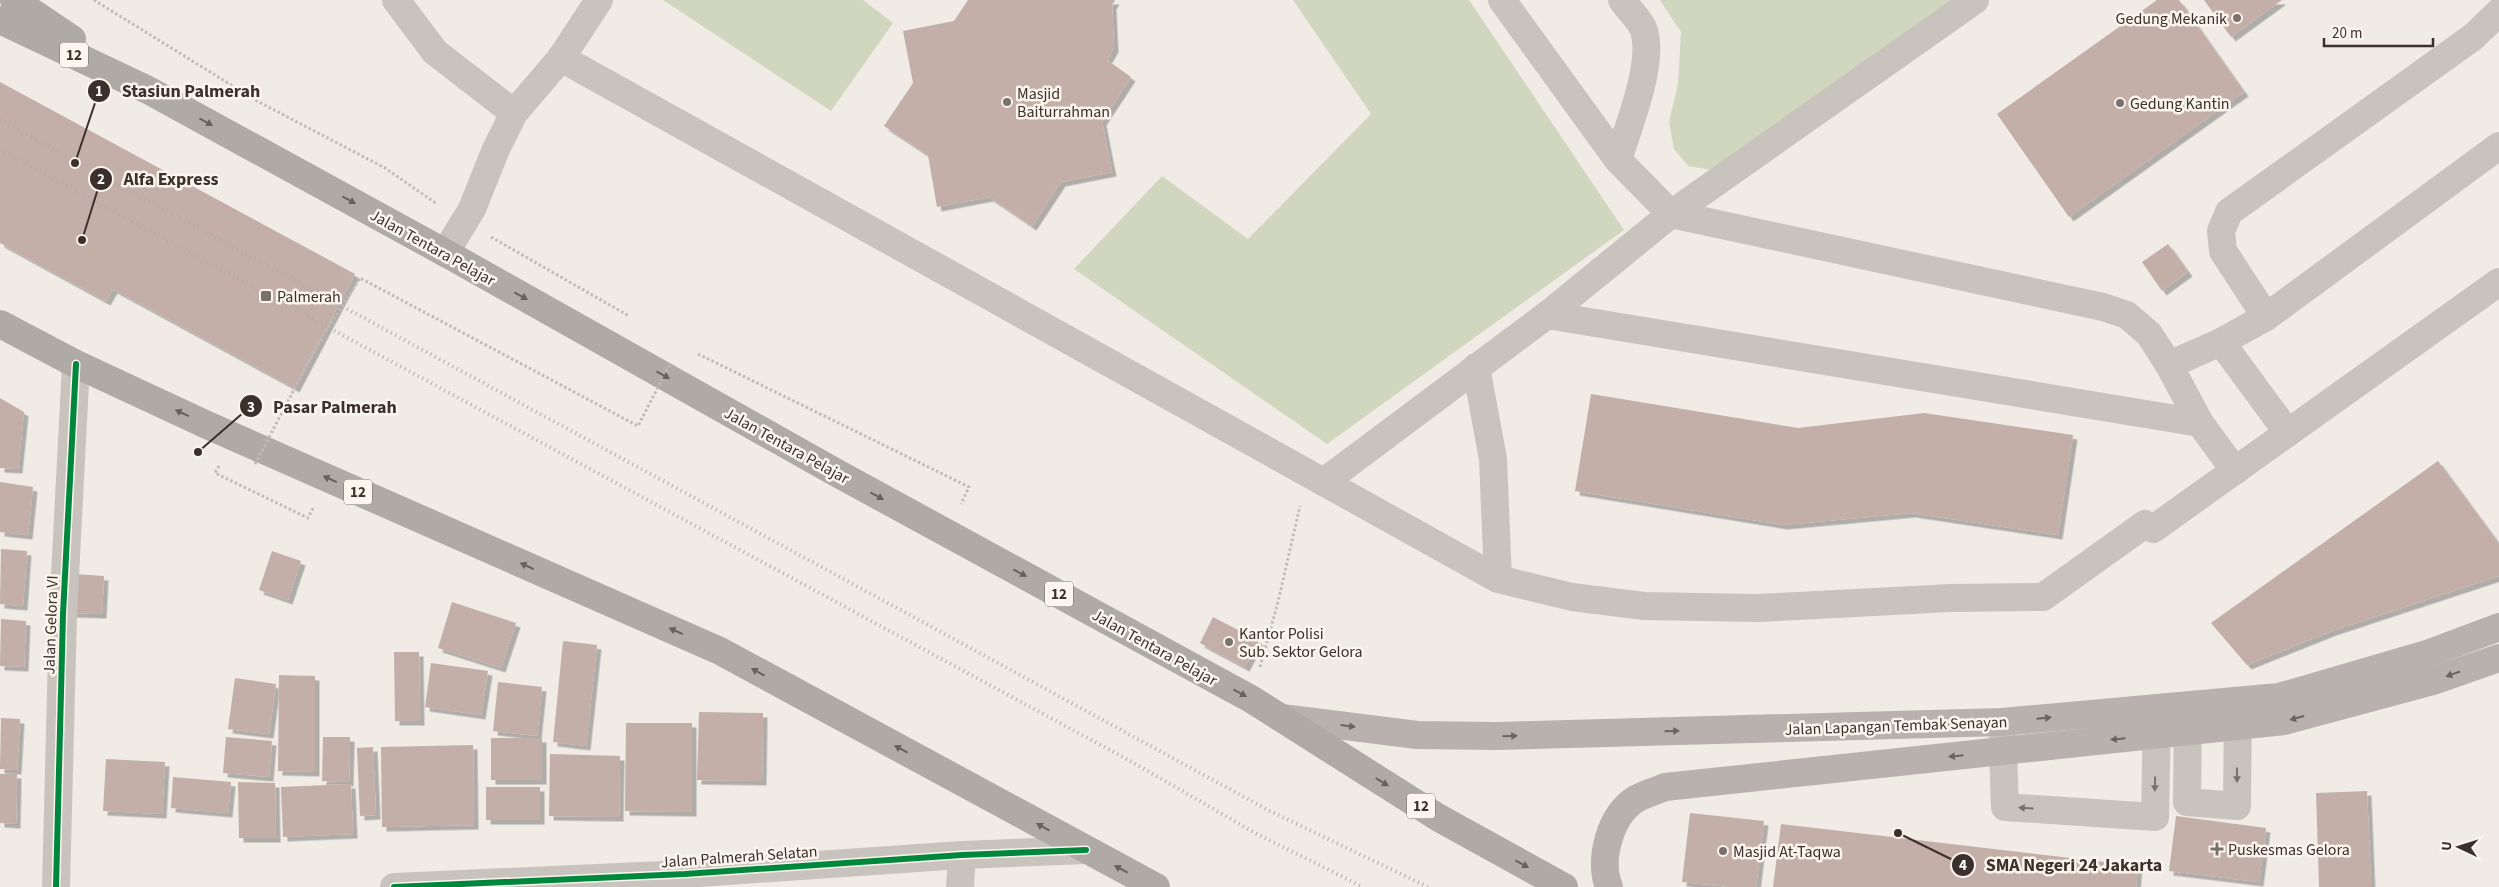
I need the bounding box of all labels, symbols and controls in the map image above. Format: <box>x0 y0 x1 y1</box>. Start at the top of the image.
place label: Gedung Mekanik <box>2116 8 2227 30</box>
marker: Gedung Mekanik <box>2231 12 2243 24</box>
scale bar <box>2324 15 2433 47</box>
text: 20 m <box>2332 23 2362 44</box>
road number: 12 <box>60 42 88 68</box>
callout: Stasiun Palmerah <box>87 74 270 107</box>
text: Stasiun Palmerah <box>122 79 260 104</box>
text: 1 <box>95 81 103 102</box>
place label: Masjid Baiturrahman <box>1017 83 1110 123</box>
place label: Gedung Kantin <box>2130 93 2230 115</box>
marker: Masjid Baiturrahman <box>1001 96 1013 108</box>
marker: Gedung Kantin <box>2114 97 2126 109</box>
one-way arrow <box>199 118 214 126</box>
callout: Alfa Express <box>88 162 228 195</box>
text: Alfa Express <box>122 167 219 192</box>
text: 2 <box>97 169 105 190</box>
one-way arrow <box>341 196 356 204</box>
street label: Jalan Tentara Pelajar <box>366 204 499 292</box>
place label: Palmerah <box>277 286 341 308</box>
marker: Palmerah <box>259 289 273 303</box>
one-way arrow <box>515 291 528 300</box>
one-way arrow <box>656 371 670 380</box>
callout: Pasar Palmerah <box>238 390 407 423</box>
text: Pasar Palmerah <box>273 395 397 420</box>
text: 3 <box>247 397 255 418</box>
street label: Jalan Tentara Pelajar <box>720 402 853 490</box>
one-way arrow <box>175 409 189 417</box>
one-way arrow <box>323 475 337 483</box>
road number: 12 <box>344 480 372 504</box>
one-way arrow <box>870 492 885 500</box>
one-way arrow <box>520 561 534 569</box>
one-way arrow <box>1014 569 1027 578</box>
street label: Jalan Gelora VI <box>38 575 64 675</box>
road number: 12 <box>1045 582 1073 606</box>
street label: Jalan Tentara Pelajar <box>1088 604 1221 692</box>
place label: Kantor Polisi Sub. Sektor Gelora <box>1239 623 1363 663</box>
one-way arrow <box>669 627 683 635</box>
marker: Kantor Polisi Sub. Sektor Gelora <box>1223 636 1235 648</box>
one-way arrow <box>751 667 764 676</box>
one-way arrow <box>2445 670 2460 678</box>
one-way arrow <box>1232 689 1247 697</box>
street label: Jalan Lapangan Tembak Senayan <box>1784 711 2008 741</box>
one-way arrow <box>2036 714 2052 722</box>
one-way arrow <box>2289 714 2304 722</box>
one-way arrow <box>1340 722 1356 730</box>
one-way arrow <box>1664 727 1680 735</box>
one-way arrow <box>1502 732 1518 740</box>
one-way arrow <box>2110 735 2126 743</box>
one-way arrow <box>893 745 908 753</box>
one-way arrow <box>1948 752 1964 760</box>
one-way arrow <box>2233 767 2241 783</box>
one-way arrow <box>2150 776 2158 792</box>
one-way arrow <box>1375 777 1389 786</box>
road number: 12 <box>1407 794 1435 818</box>
one-way arrow <box>2017 804 2033 812</box>
north arrow <box>2434 822 2484 872</box>
one-way arrow <box>1036 823 1051 831</box>
place label: Puskesmas Gelora <box>2228 839 2350 861</box>
street label: Jalan Palmerah Selatan <box>660 841 818 873</box>
place label: Masjid At-Taqwa <box>1733 841 1841 863</box>
text: U <box>2437 841 2457 852</box>
marker: Puskesmas Gelora <box>2210 842 2224 856</box>
marker: Masjid At-Taqwa <box>1717 845 1729 857</box>
callout: SMA Negeri 24 Jakarta <box>1951 848 2172 881</box>
text: SMA Negeri 24 Jakarta <box>1986 853 2162 878</box>
text: 4 <box>1959 855 1967 876</box>
one-way arrow <box>1515 860 1529 869</box>
one-way arrow <box>1114 865 1128 873</box>

